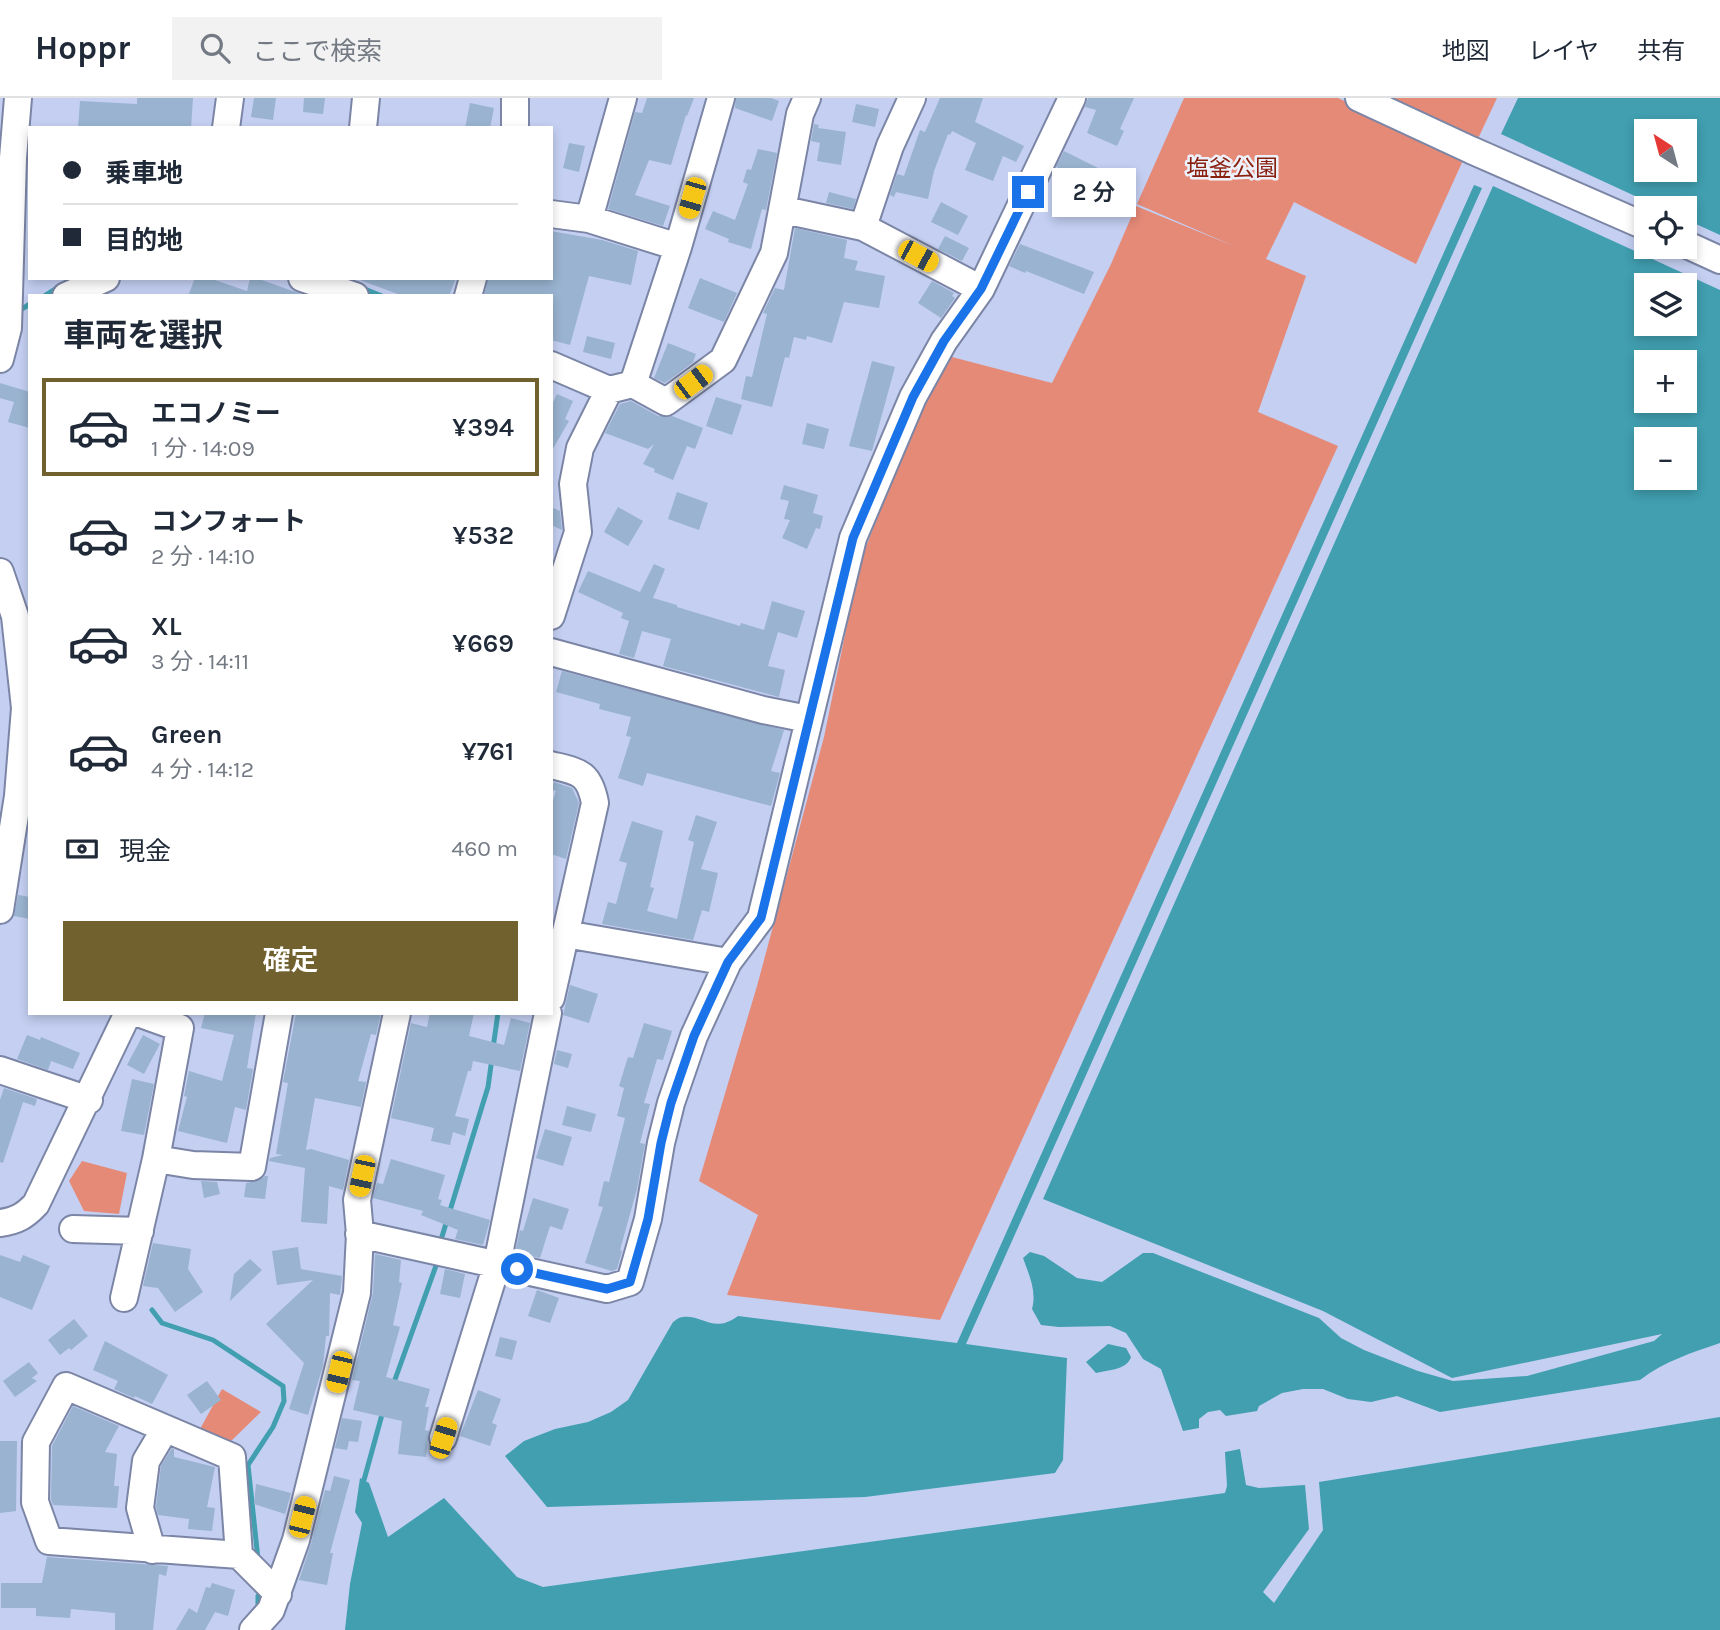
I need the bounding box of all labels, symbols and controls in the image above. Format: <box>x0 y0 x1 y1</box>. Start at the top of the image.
search box <box>172 17 662 80</box>
text: Hoppr <box>35 29 130 67</box>
icon: search <box>196 29 234 67</box>
text: ここで検索 <box>252 36 382 67</box>
text: 地図 <box>1442 37 1490 65</box>
text: レイヤ <box>1528 37 1599 65</box>
text: 共有 <box>1637 37 1685 65</box>
north arrow <box>1634 119 1698 182</box>
map controls <box>1634 119 1697 490</box>
park label: 塩釜公園 <box>1186 155 1278 182</box>
text: 乗車地 <box>105 158 183 189</box>
callout: 2 分 <box>1052 168 1136 217</box>
car <box>677 175 708 221</box>
route end <box>1012 176 1044 208</box>
text: 2 分 <box>1073 179 1115 206</box>
button: locate <box>1634 196 1697 259</box>
text: 目的地 <box>105 225 183 256</box>
car <box>895 237 942 275</box>
button: layers <box>1634 273 1697 336</box>
text: 車両を選択 <box>63 317 223 354</box>
button: + <box>1634 350 1697 413</box>
car <box>670 361 717 403</box>
icon: car <box>67 396 130 459</box>
text: エコノミー <box>151 398 281 429</box>
text: ¥394 <box>452 412 514 443</box>
button: − <box>1634 427 1697 490</box>
text: 1 分 · 14:09 <box>151 435 255 462</box>
icon: car <box>67 504 130 567</box>
text: コンフォート <box>151 506 306 537</box>
text: ¥532 <box>453 520 514 551</box>
text: 2 分 · 14:10 <box>151 543 255 570</box>
text: XL <box>151 611 182 642</box>
icon: car <box>67 612 130 675</box>
text: ¥669 <box>452 628 514 659</box>
text: 3 分 · 14:11 <box>151 648 249 675</box>
text: Green <box>151 719 223 750</box>
icon: car <box>67 720 130 783</box>
text: ¥761 <box>462 736 514 767</box>
text: 4 分 · 14:12 <box>151 756 254 783</box>
icon: cash <box>63 830 101 868</box>
text: 460 m <box>451 835 518 862</box>
text: 現金 <box>119 836 171 867</box>
button: 確定 <box>63 921 518 1001</box>
car <box>348 1153 377 1199</box>
route start <box>501 1253 533 1285</box>
car <box>325 1349 354 1395</box>
car <box>427 1415 460 1461</box>
car <box>287 1494 318 1540</box>

